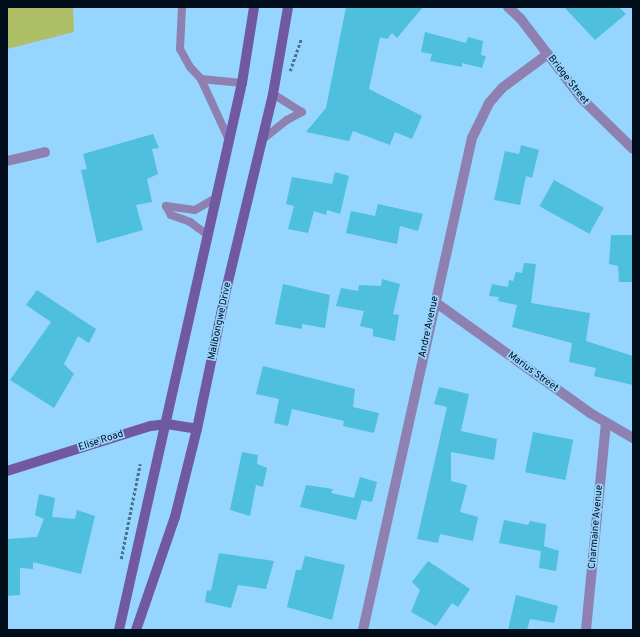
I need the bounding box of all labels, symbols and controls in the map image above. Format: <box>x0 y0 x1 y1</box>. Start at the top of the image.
street label: Bridge Street <box>545 53 591 107</box>
street label: Malibongwe Drive <box>206 281 234 361</box>
street label: Andre Avenue <box>417 295 441 359</box>
street label: Marius Street <box>505 350 561 394</box>
street label: Elise Road <box>77 428 125 454</box>
street label: Charmaine Avenue <box>586 484 606 570</box>

